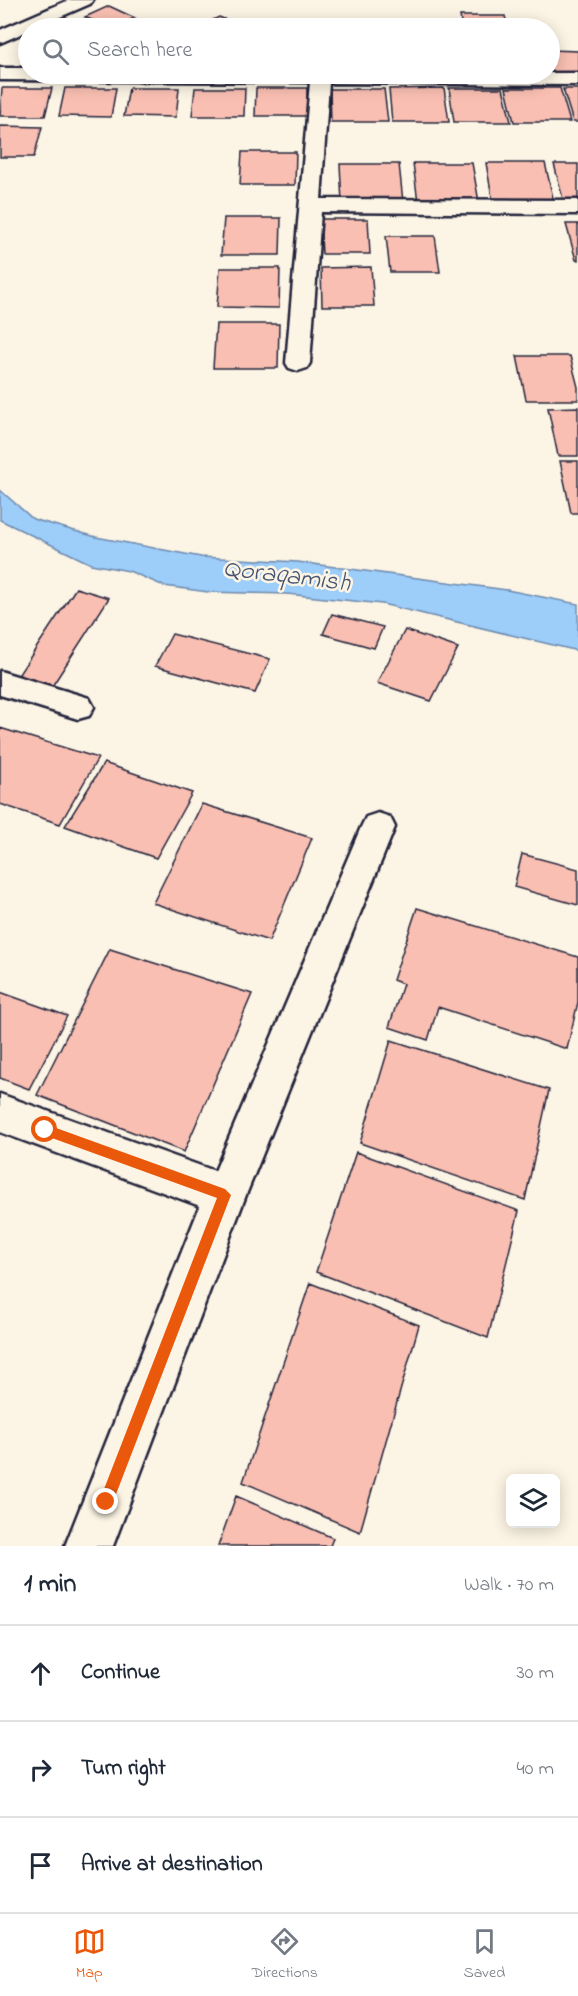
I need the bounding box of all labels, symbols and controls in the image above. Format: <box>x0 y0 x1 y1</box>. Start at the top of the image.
search box <box>18 18 560 84</box>
icon: search <box>39 35 72 68</box>
text: Search here <box>87 35 192 67</box>
water label: Qoraqamish <box>221 550 353 604</box>
route start <box>31 1116 57 1142</box>
map controls <box>506 1474 560 1528</box>
button: layers <box>506 1474 560 1528</box>
route end <box>92 1488 118 1514</box>
text: 1 min <box>24 1566 76 1604</box>
text: Walk · 70 m <box>464 1571 554 1600</box>
icon: ahead <box>24 1657 57 1690</box>
text: Continue <box>81 1657 160 1689</box>
text: 30 m <box>517 1659 554 1688</box>
icon: right <box>24 1753 57 1786</box>
text: Turn right <box>81 1753 166 1785</box>
text: 40 m <box>517 1755 554 1784</box>
icon: arrive <box>24 1849 57 1882</box>
text: Arrive at destination <box>81 1849 263 1881</box>
tab: Map <box>73 1925 106 1985</box>
tab: Directions <box>251 1925 318 1985</box>
tab: Saved <box>463 1925 505 1985</box>

